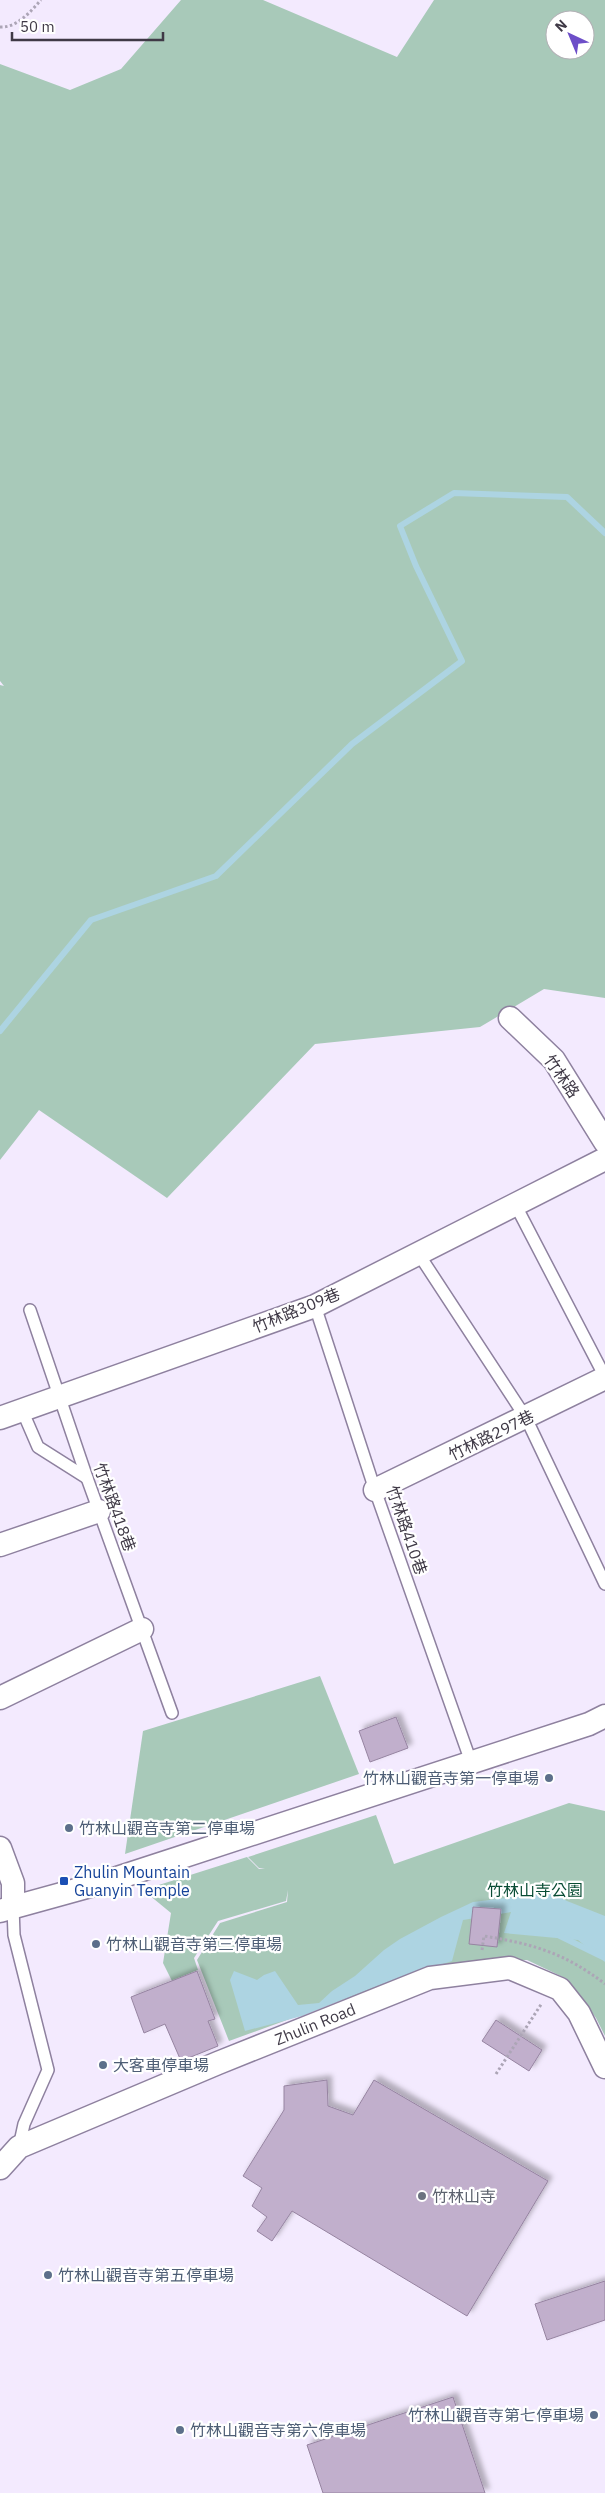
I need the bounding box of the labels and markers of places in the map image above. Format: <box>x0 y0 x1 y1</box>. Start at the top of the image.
place label: 竹林山觀音寺第一停車場 <box>363 1768 539 1788</box>
marker: 竹林山觀音寺第一停車場 <box>543 1772 555 1784</box>
place label: 竹林山觀音寺第二停車場 <box>79 1818 255 1838</box>
marker: 竹林山觀音寺第二停車場 <box>63 1822 75 1834</box>
place label: Zhulin Mountain Guanyin Temple <box>74 1862 190 1900</box>
marker: Zhulin Mountain Guanyin Temple <box>58 1875 70 1887</box>
place label: 竹林山觀音寺第三停車場 <box>106 1934 282 1954</box>
marker: 竹林山觀音寺第三停車場 <box>90 1938 102 1950</box>
place label: 大客車停車場 <box>113 2055 209 2075</box>
marker: 大客車停車場 <box>97 2059 109 2071</box>
place label: 竹林山寺 <box>432 2186 496 2206</box>
marker: 竹林山寺 <box>416 2190 428 2202</box>
place label: 竹林山觀音寺第五停車場 <box>58 2265 234 2285</box>
marker: 竹林山觀音寺第五停車場 <box>42 2269 54 2281</box>
place label: 竹林山觀音寺第七停車場 <box>408 2405 584 2425</box>
marker: 竹林山觀音寺第七停車場 <box>588 2409 600 2421</box>
place label: 竹林山觀音寺第六停車場 <box>190 2420 366 2440</box>
marker: 竹林山觀音寺第六停車場 <box>174 2424 186 2436</box>

